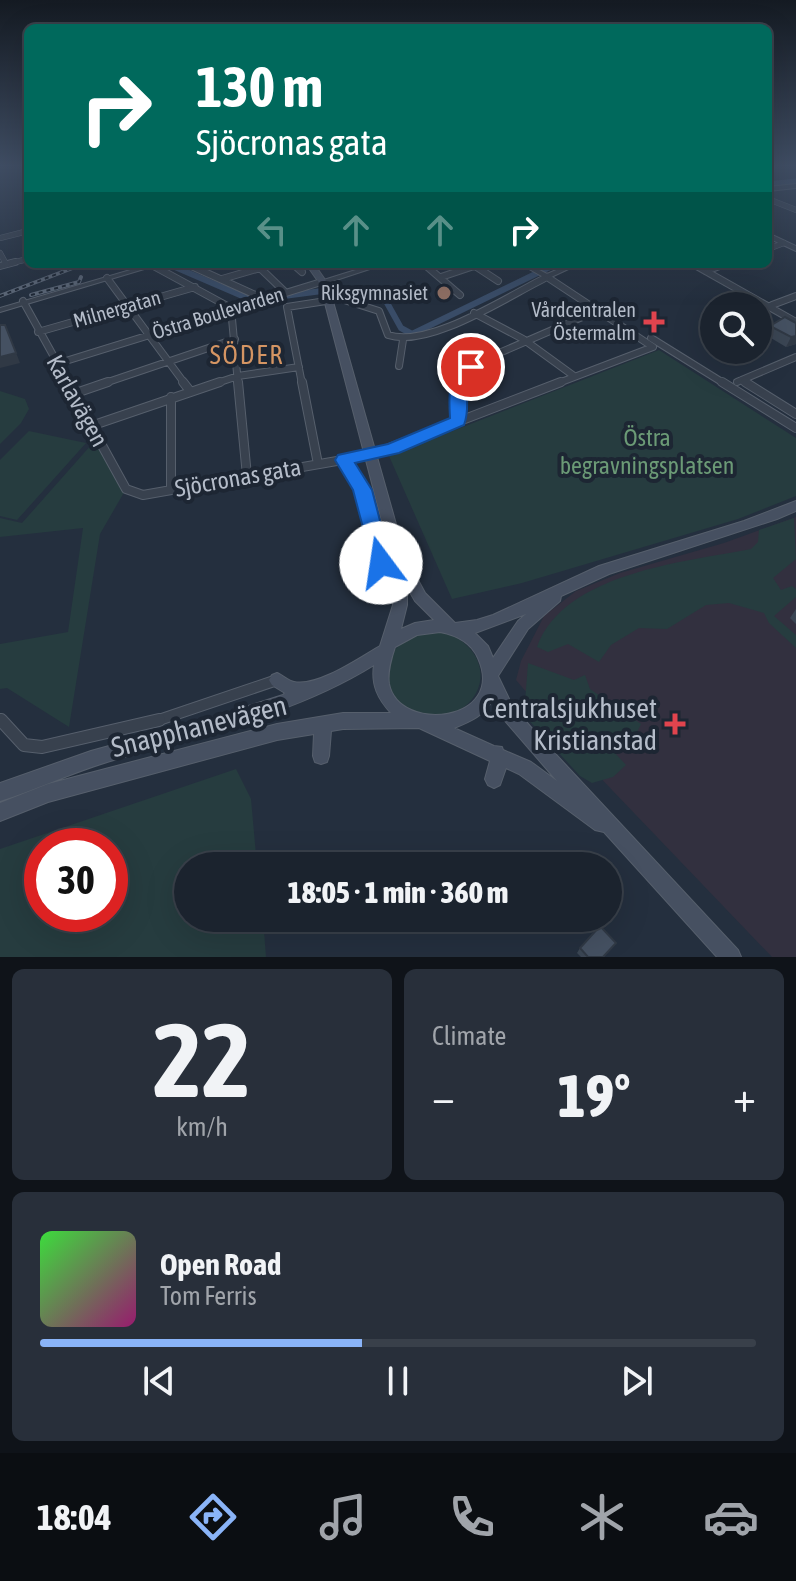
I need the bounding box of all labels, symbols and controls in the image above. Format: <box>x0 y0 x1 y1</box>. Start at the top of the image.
text: 130 m <box>196 55 323 119</box>
icon: right <box>64 56 168 160</box>
text: Sjöcronas gata <box>196 121 388 163</box>
icon: left <box>250 208 294 252</box>
icon: ahead <box>334 208 378 252</box>
icon: ahead <box>418 208 462 252</box>
icon: right <box>502 208 546 252</box>
place label: Riksgymnasiet <box>321 281 428 304</box>
street label: Östra Boulevarden <box>149 282 286 343</box>
marker: Riksgymnasiet <box>435 284 453 302</box>
street label: Milnergatan <box>71 285 163 332</box>
map controls <box>700 292 772 364</box>
button: search <box>700 292 772 364</box>
place label: Vårdcentralen Östermalm <box>532 298 636 344</box>
marker: Vårdcentralen Östermalm <box>643 311 665 333</box>
pin <box>437 333 505 401</box>
district label: SÖDER <box>210 340 284 370</box>
icon: arrive <box>449 345 493 389</box>
street label: Karlavägen <box>41 350 114 451</box>
park label: Östra begravningsplatsen <box>560 424 734 479</box>
street label: Sjöcronas gata <box>173 453 303 502</box>
position arrow <box>339 521 423 605</box>
street label: Snapphanevägen <box>108 689 290 763</box>
place label: Centralsjukhuset Kristianstad <box>482 692 657 756</box>
marker: Centralsjukhuset Kristianstad <box>664 713 686 735</box>
speed limit sign: 30 <box>24 828 128 932</box>
text: 18:05 · 1 min · 360 m <box>288 875 508 909</box>
text: 22 <box>153 1000 251 1119</box>
text: Climate <box>432 1021 506 1051</box>
text: 19° <box>558 1061 630 1130</box>
text: − <box>432 1071 455 1121</box>
text: + <box>733 1071 756 1121</box>
text: km/h <box>176 1112 228 1142</box>
text: Open Road <box>160 1247 281 1281</box>
text: Tom Ferris <box>160 1281 257 1311</box>
icon: previous <box>137 1359 181 1403</box>
icon: pause <box>376 1359 420 1403</box>
icon: next <box>615 1359 659 1403</box>
icon: directions <box>185 1489 241 1545</box>
icon: music <box>315 1489 371 1545</box>
icon: phone <box>444 1489 500 1545</box>
icon: climate <box>574 1489 630 1545</box>
icon: car <box>703 1489 759 1545</box>
text: 18:04 <box>37 1496 112 1538</box>

